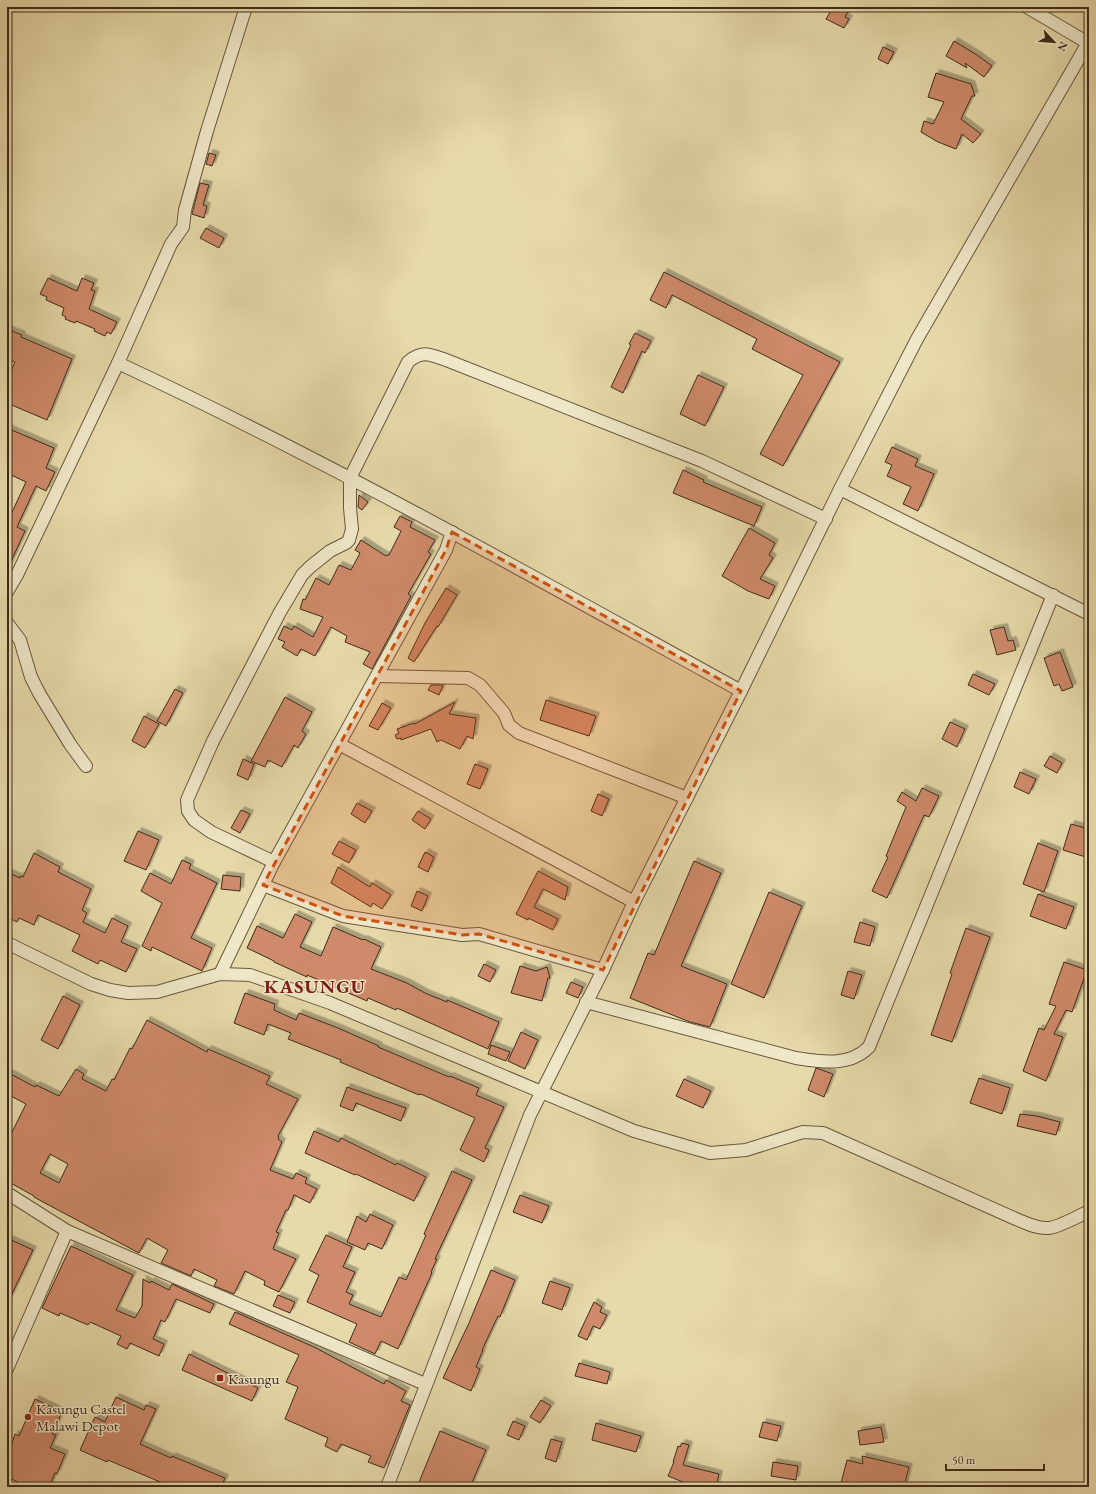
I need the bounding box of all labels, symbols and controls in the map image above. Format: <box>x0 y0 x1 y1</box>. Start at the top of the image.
north arrow <box>1034 22 1074 62</box>
text: N <box>1055 39 1071 54</box>
district label: KASUNGU <box>264 974 366 999</box>
place label: Kasungu <box>228 1369 279 1388</box>
marker: Kasungu <box>215 1373 225 1383</box>
place label: Kasungu Castel Malawi Depot <box>36 1399 126 1435</box>
marker: Kasungu Castel Malawi Depot <box>23 1412 33 1422</box>
scale bar <box>946 1446 1044 1472</box>
text: 50 m <box>952 1452 976 1468</box>

